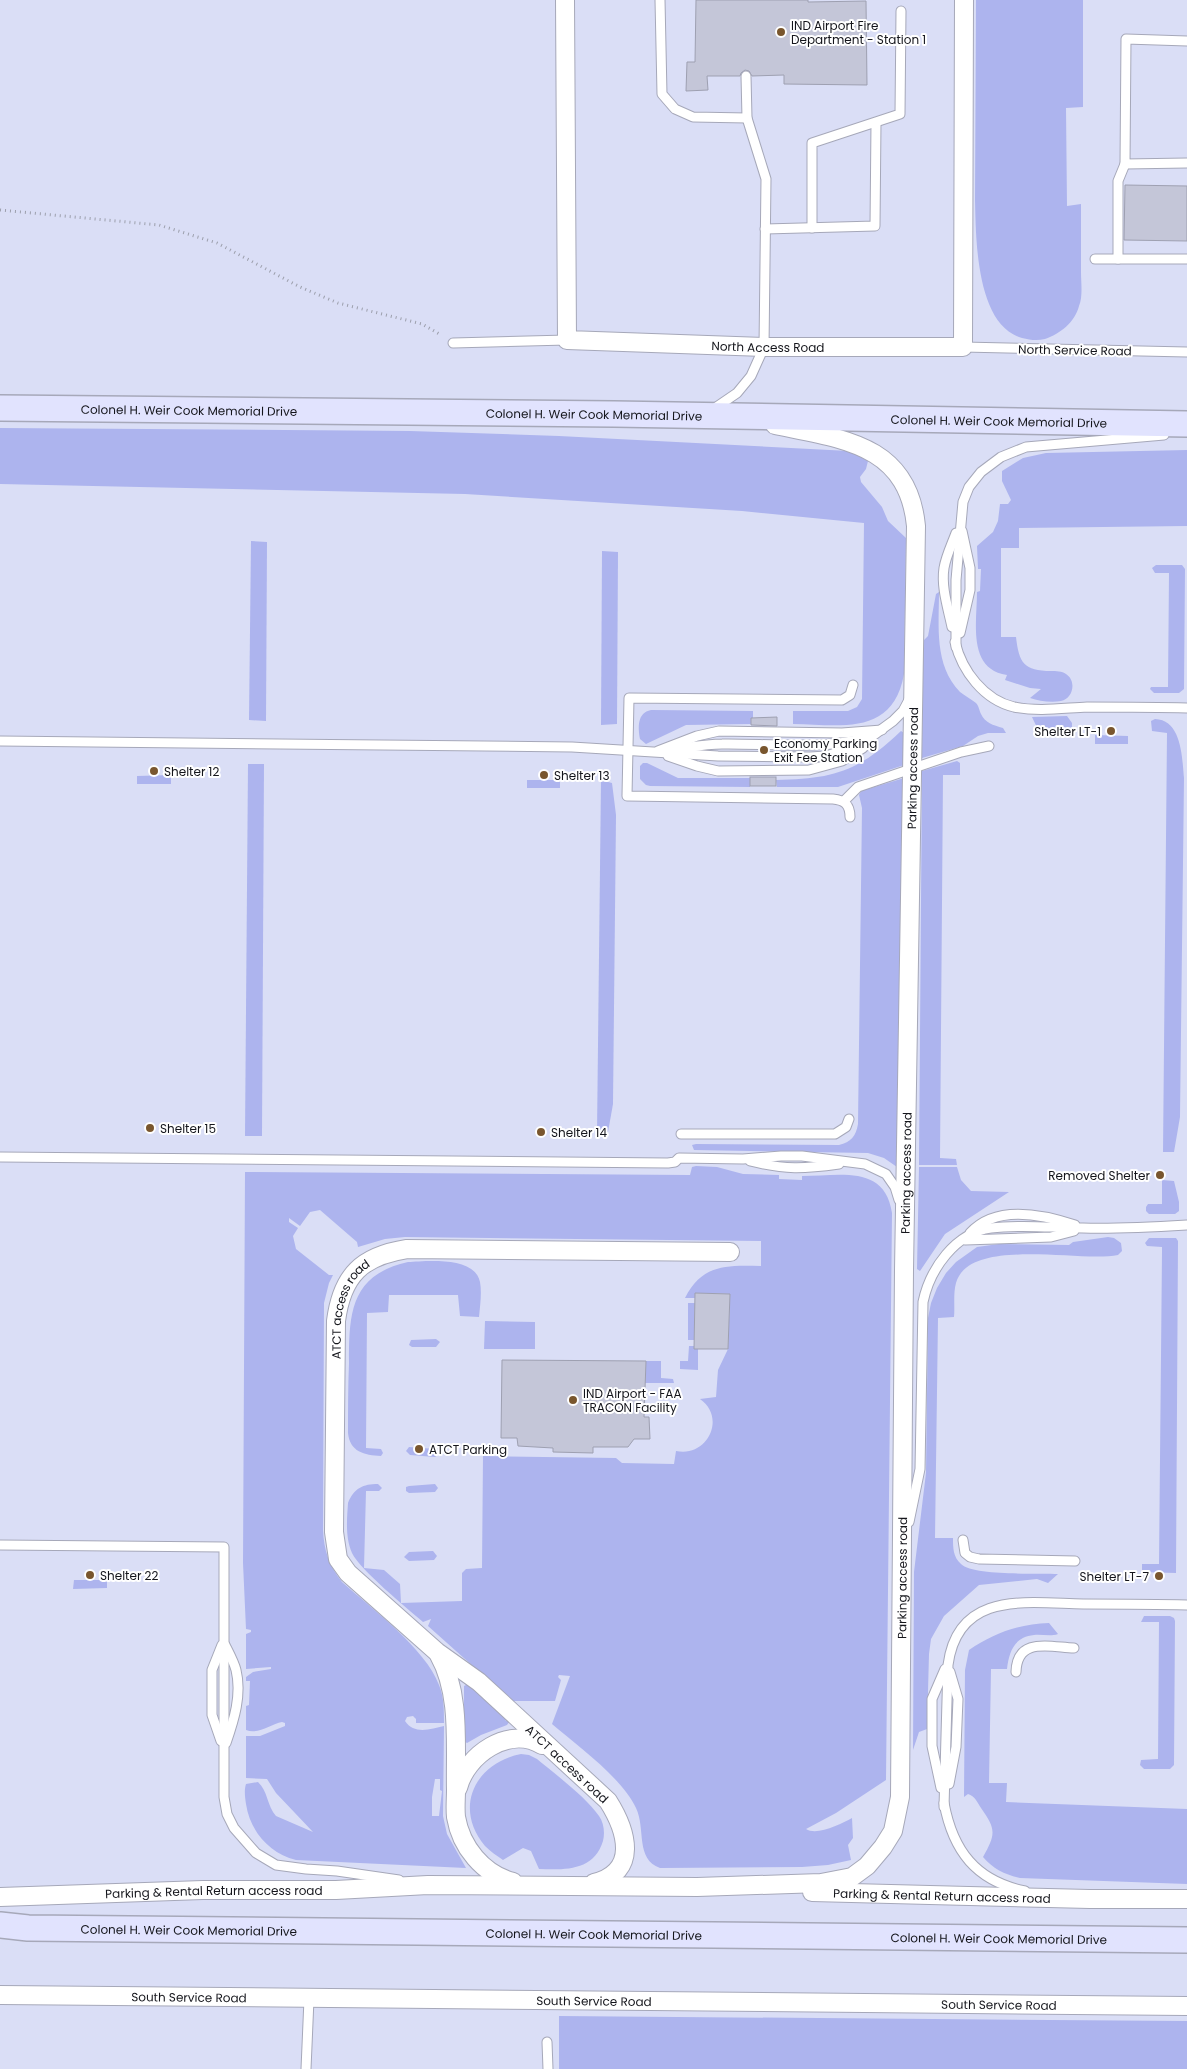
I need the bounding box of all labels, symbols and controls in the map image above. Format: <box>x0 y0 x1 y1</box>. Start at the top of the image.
place label: IND Airport Fire Department - Station 1 <box>791 17 926 48</box>
marker: IND Airport Fire Department - Station 1 <box>775 26 787 38</box>
street label: North Access Road <box>711 337 824 356</box>
street label: North Service Road <box>1018 341 1132 359</box>
street label: Colonel H. Weir Cook Memorial Drive <box>81 400 297 419</box>
street label: Colonel H. Weir Cook Memorial Drive <box>486 404 702 424</box>
street label: Colonel H. Weir Cook Memorial Drive <box>891 410 1107 431</box>
street label: Parking access road <box>903 707 922 829</box>
place label: Shelter LT-1 <box>1034 723 1101 740</box>
marker: Shelter LT-1 <box>1105 725 1117 737</box>
place label: Economy Parking Exit Fee Station <box>774 735 877 766</box>
marker: Economy Parking Exit Fee Station <box>758 744 770 756</box>
place label: Shelter 12 <box>164 763 219 780</box>
marker: Shelter 12 <box>148 765 160 777</box>
place label: Shelter 13 <box>554 767 610 784</box>
marker: Shelter 13 <box>538 769 550 781</box>
street label: Parking access road <box>896 1112 915 1234</box>
place label: Shelter 15 <box>160 1120 216 1137</box>
marker: Shelter 15 <box>144 1122 156 1134</box>
place label: Shelter 14 <box>551 1124 607 1141</box>
marker: Shelter 14 <box>535 1126 547 1138</box>
place label: Removed Shelter <box>1048 1167 1151 1184</box>
marker: Removed Shelter <box>1154 1169 1166 1181</box>
street label: ATCT access road <box>327 1255 373 1359</box>
place label: IND Airport - FAA TRACON Facility <box>583 1385 681 1416</box>
marker: IND Airport - FAA TRACON Facility <box>567 1394 579 1406</box>
place label: ATCT Parking <box>429 1441 507 1458</box>
marker: ATCT Parking <box>413 1443 425 1455</box>
street label: Parking access road <box>893 1517 911 1639</box>
place label: Shelter 22 <box>100 1567 159 1584</box>
place label: Shelter LT-7 <box>1080 1568 1149 1585</box>
marker: Shelter 22 <box>84 1569 96 1581</box>
marker: Shelter LT-7 <box>1153 1570 1165 1582</box>
street label: ATCT access road <box>522 1721 612 1807</box>
street label: Parking & Rental Return access road <box>105 1882 323 1902</box>
street label: Parking & Rental Return access road <box>833 1884 1051 1907</box>
street label: Colonel H. Weir Cook Memorial Drive <box>80 1920 297 1939</box>
street label: Colonel H. Weir Cook Memorial Drive <box>485 1924 702 1943</box>
street label: Colonel H. Weir Cook Memorial Drive <box>890 1928 1107 1948</box>
street label: South Service Road <box>131 1988 247 2006</box>
street label: South Service Road <box>536 1991 652 2010</box>
street label: South Service Road <box>941 1995 1057 2013</box>

